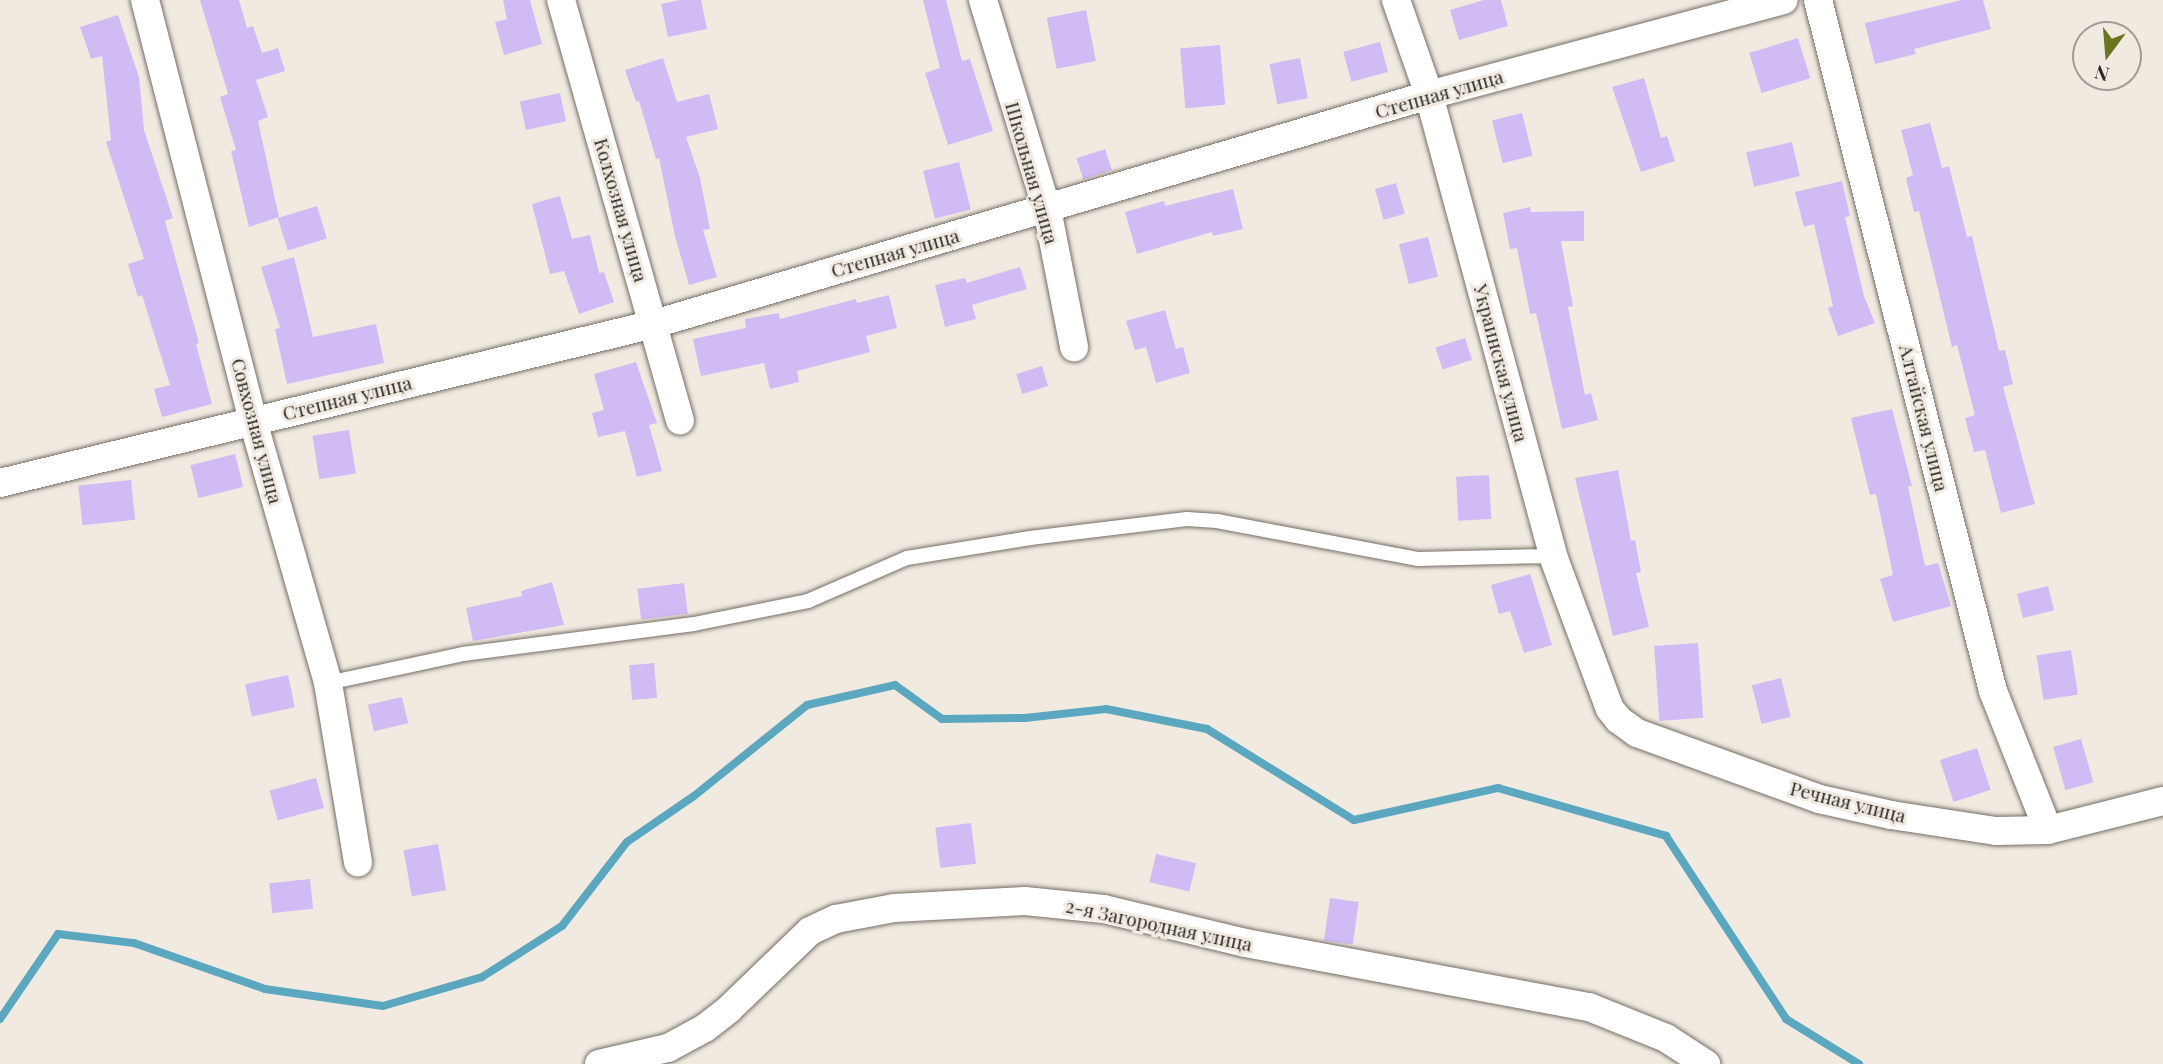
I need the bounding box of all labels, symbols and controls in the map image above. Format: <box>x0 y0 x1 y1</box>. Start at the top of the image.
north arrow <box>2072 21 2142 91</box>
text: N <box>2092 60 2112 89</box>
street label: Степная улица <box>1372 65 1506 123</box>
street label: Школьная улица <box>1001 99 1063 247</box>
street label: Колхозная улица <box>590 136 652 284</box>
street label: Степная улица <box>828 224 962 282</box>
street label: Украинская улица <box>1469 282 1533 444</box>
street label: Алтайская улица <box>1895 342 1953 494</box>
street label: Совхозная улица <box>227 356 287 506</box>
street label: Степная улица <box>280 371 414 425</box>
street label: Речная улица <box>1788 777 1908 827</box>
street label: 2-я Загородная улица <box>1064 894 1254 956</box>

